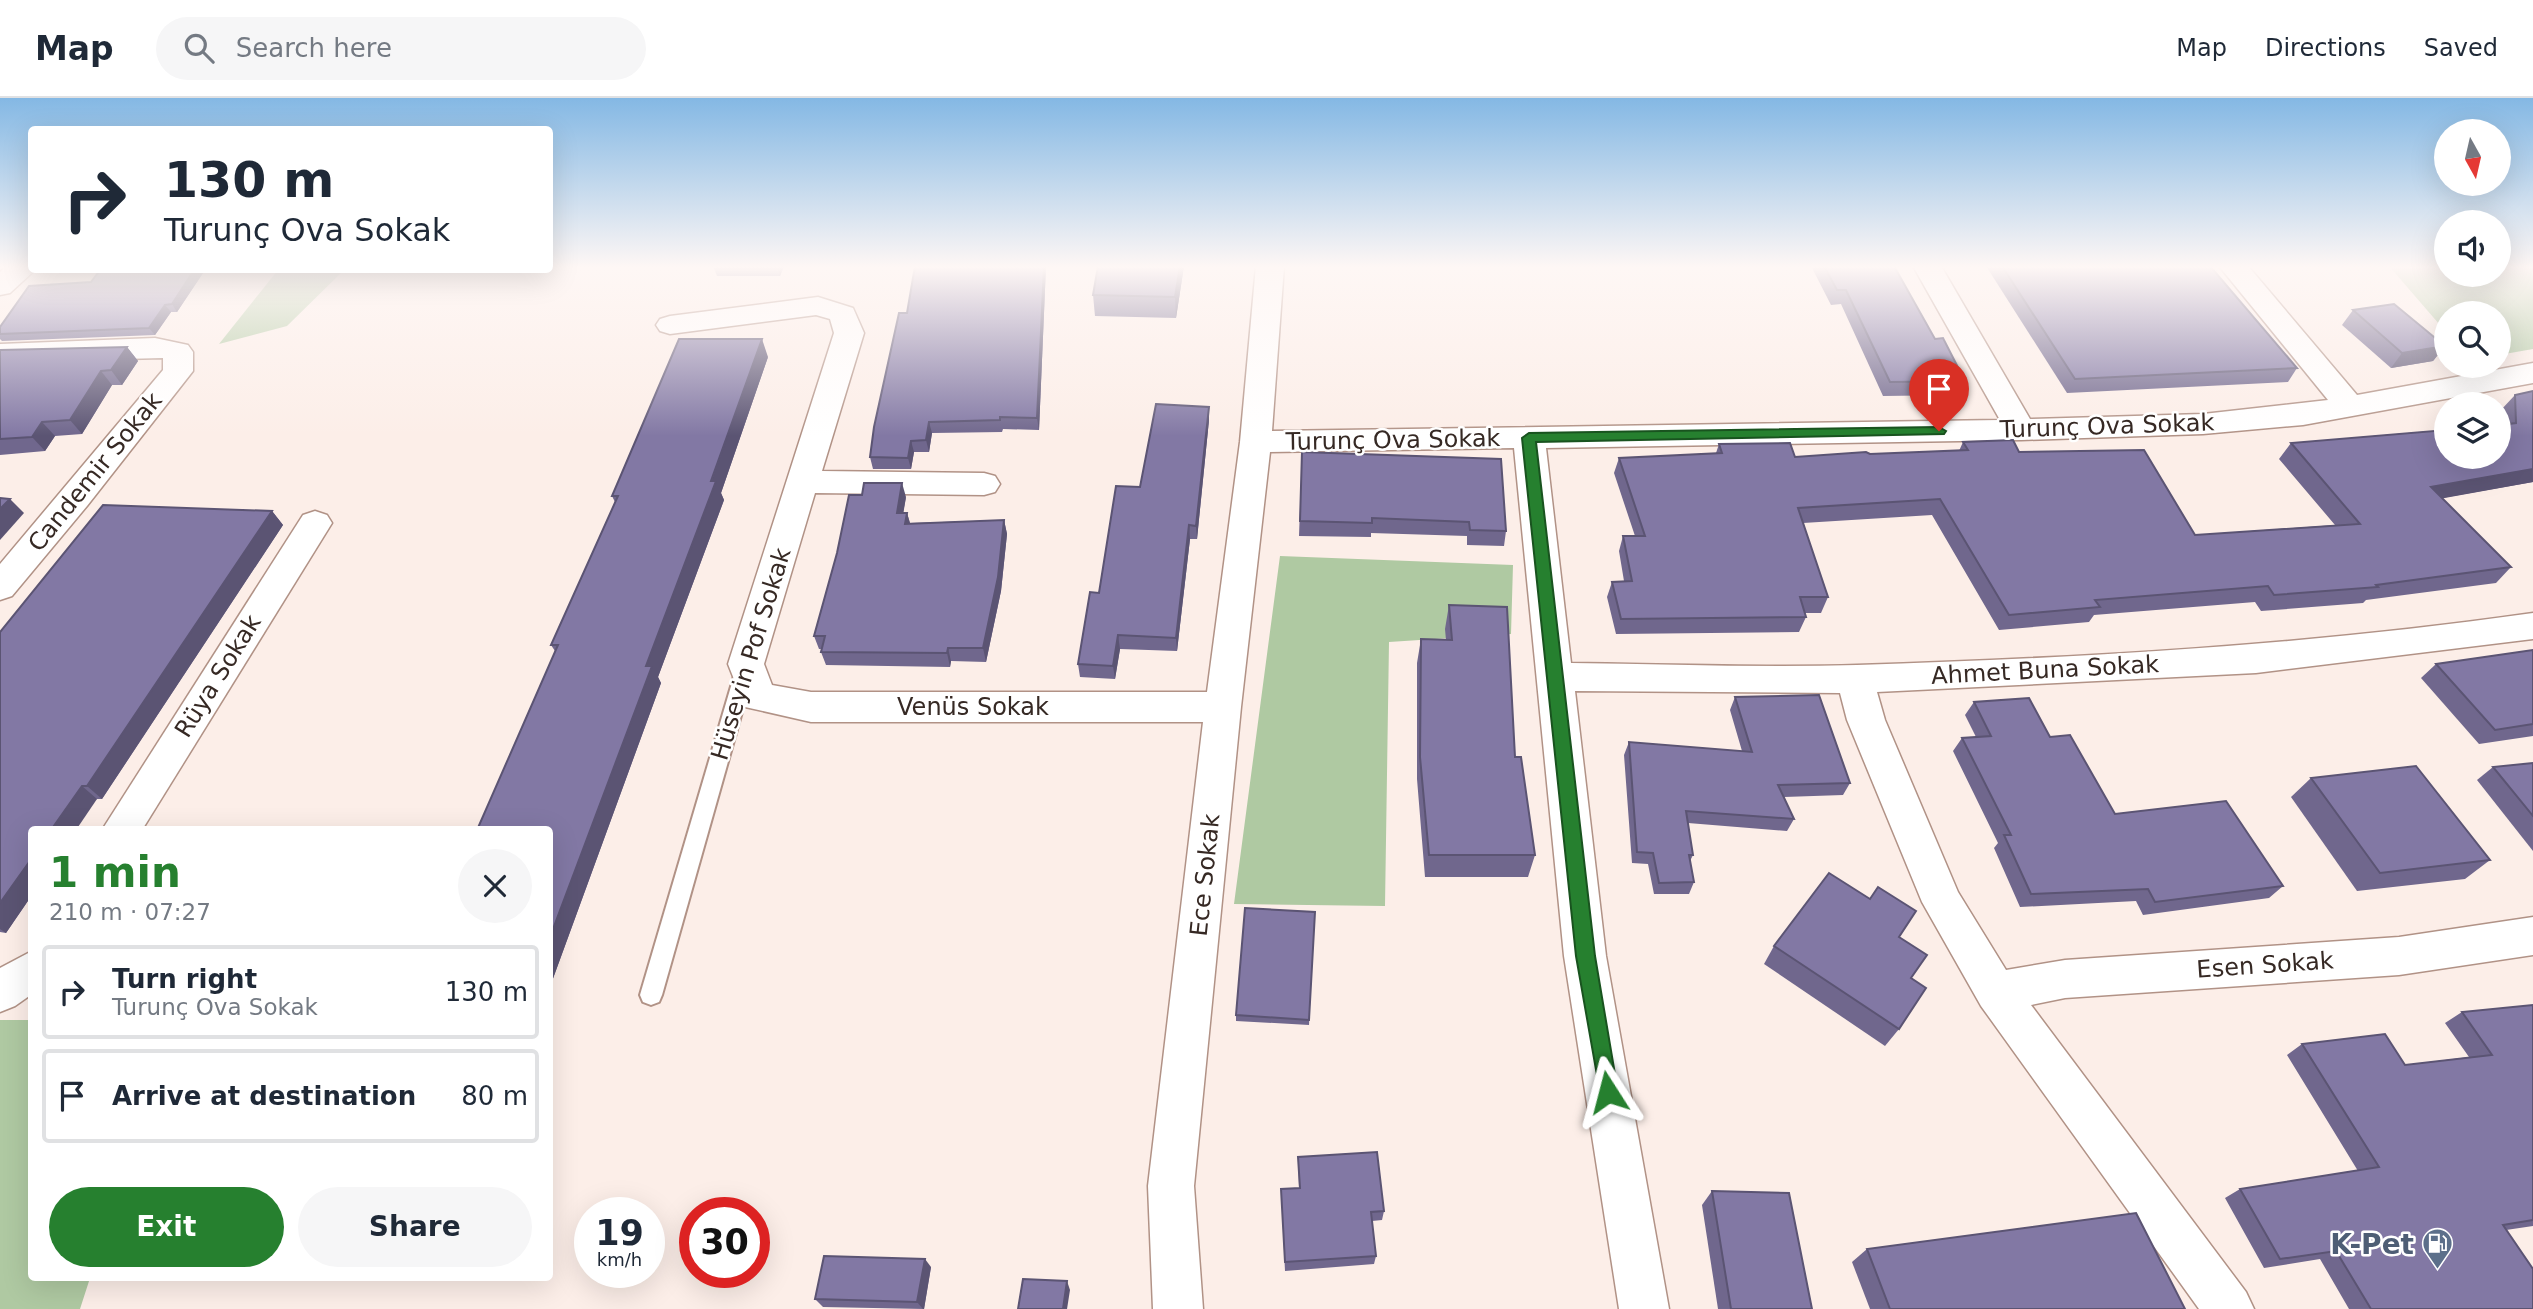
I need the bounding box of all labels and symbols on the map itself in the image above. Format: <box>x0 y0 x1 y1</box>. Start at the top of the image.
north arrow <box>2434 119 2511 196</box>
pin <box>1909 359 1969 431</box>
street label: Candemir Sokak <box>22 387 168 557</box>
street label: Turunç Ova Sokak <box>1998 408 2215 444</box>
street label: Turunç Ova Sokak <box>1284 424 1501 456</box>
street label: Hüseyin Pof Sokak <box>705 544 797 764</box>
street label: Rüya Sokak <box>169 609 267 743</box>
street label: Ahmet Buna Sokak <box>1930 650 2160 690</box>
street label: Venüs Sokak <box>897 693 1049 721</box>
street label: Ece Sokak <box>1185 812 1225 938</box>
street label: Esen Sokak <box>2196 946 2335 984</box>
position arrow <box>1571 1055 1645 1129</box>
speed limit sign: 30 <box>679 1197 770 1288</box>
fuel station icon: K-Pet <box>2420 1227 2454 1271</box>
place label: K-Pet <box>2330 1228 2414 1261</box>

